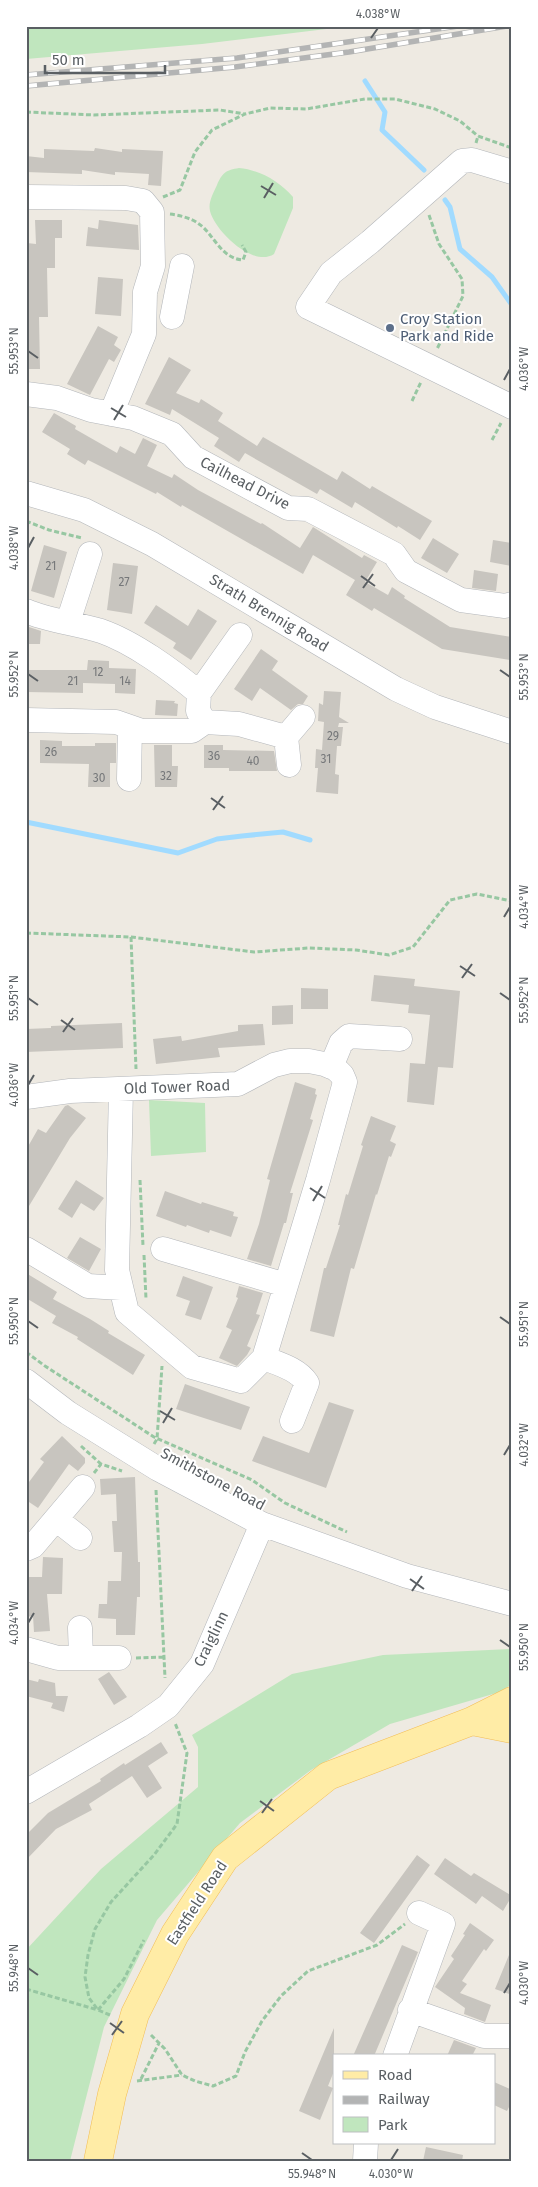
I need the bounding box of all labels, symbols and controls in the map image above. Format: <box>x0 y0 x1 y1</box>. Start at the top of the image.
text: 4.038°W <box>356 7 400 21</box>
scale bar <box>45 42 165 74</box>
text: 50 m <box>52 51 85 69</box>
place label: Croy Station Park and Ride <box>400 310 494 345</box>
marker: Croy Station Park and Ride <box>384 322 396 334</box>
text: 55.953°N <box>7 327 21 375</box>
text: 4.036°W <box>517 347 531 391</box>
street label: Cailhead Drive <box>197 453 293 513</box>
text: 4.038°W <box>7 526 21 570</box>
house number: 21 <box>46 559 56 573</box>
street label: Strath Brennig Road <box>206 570 332 656</box>
house number: 27 <box>118 575 130 589</box>
text: 55.952°N <box>7 650 21 698</box>
text: 55.953°N <box>517 653 531 701</box>
house number: 12 <box>92 665 104 679</box>
house number: 21 <box>68 674 78 688</box>
house number: 14 <box>119 674 131 688</box>
house number: 29 <box>327 729 339 743</box>
house number: 26 <box>45 745 57 759</box>
house number: 36 <box>208 749 220 763</box>
house number: 31 <box>321 752 331 766</box>
house number: 40 <box>246 754 260 768</box>
house number: 32 <box>160 769 172 783</box>
house number: 30 <box>93 771 106 785</box>
text: 4.034°W <box>517 885 531 929</box>
text: 55.951°N <box>7 975 21 1021</box>
text: 55.952°N <box>517 976 531 1024</box>
text: 4.036°W <box>7 1063 21 1107</box>
street label: Old Tower Road <box>123 1076 231 1098</box>
text: 55.950°N <box>7 1297 21 1345</box>
text: 55.951°N <box>517 1301 531 1347</box>
text: 4.032°W <box>517 1423 531 1467</box>
street label: Smithstone Road <box>158 1444 268 1514</box>
text: 4.034°W <box>7 1601 21 1645</box>
street label: Craiglinn <box>190 1608 232 1670</box>
text: 55.950°N <box>517 1623 531 1671</box>
street label: Eastfield Road <box>163 1857 231 1949</box>
text: 55.948°N <box>7 1944 21 1992</box>
text: 4.030°W <box>517 1961 531 2005</box>
legend <box>333 2054 496 2144</box>
text: Road <box>378 2066 413 2084</box>
text: Railway <box>378 2090 430 2108</box>
text: Park <box>378 2116 408 2134</box>
text: 55.948°N <box>288 2167 336 2181</box>
text: 4.030°W <box>369 2167 413 2181</box>

